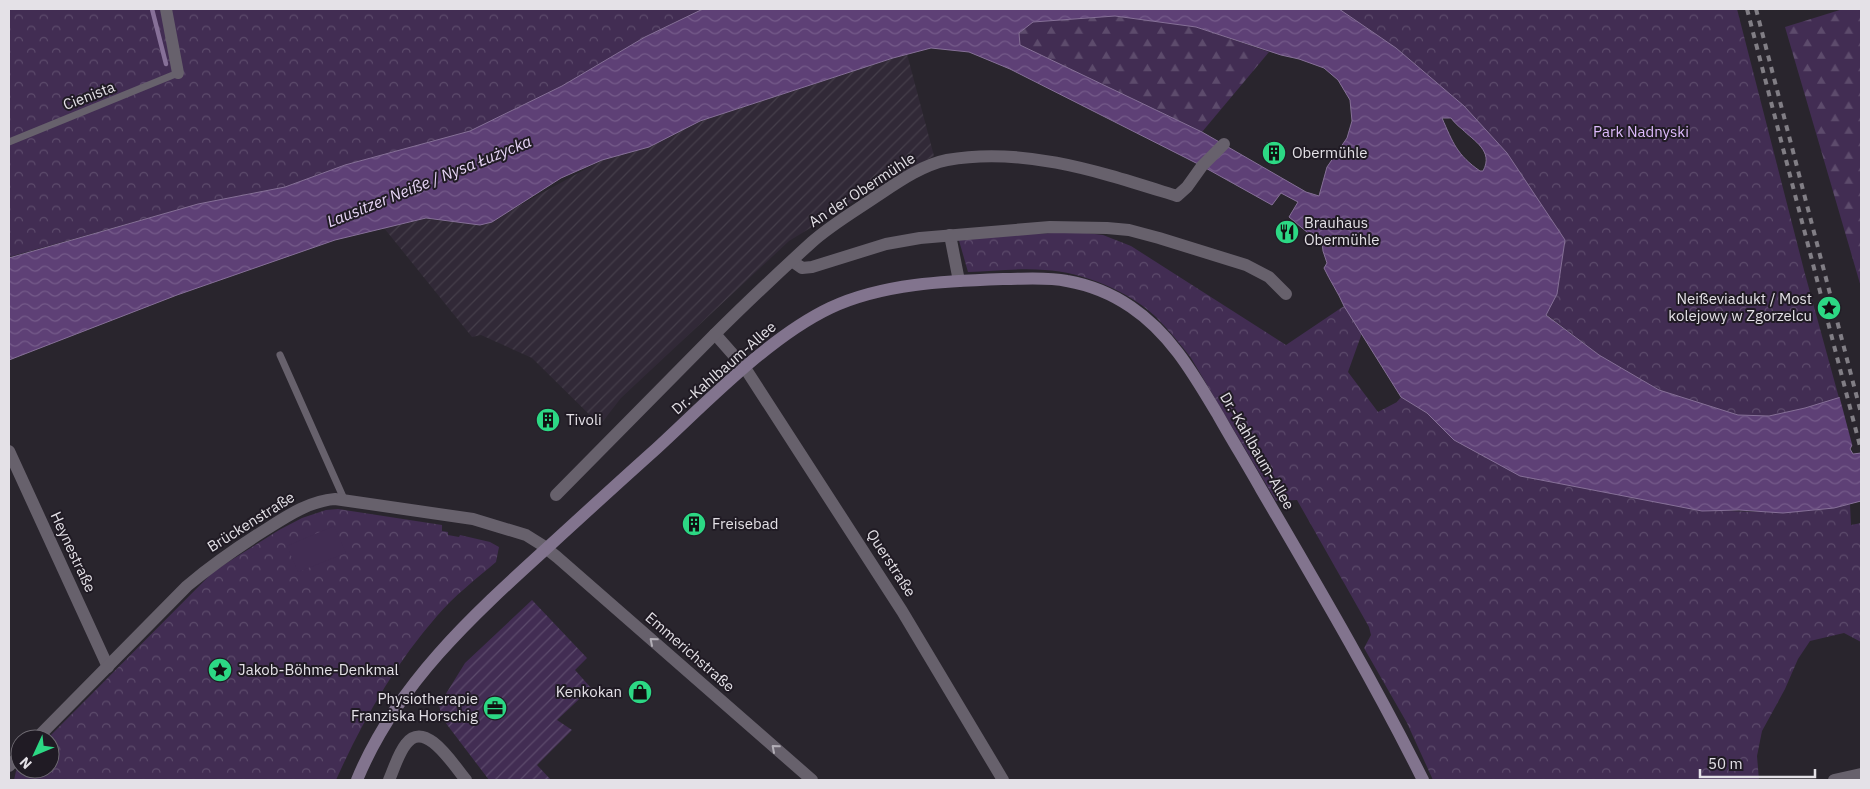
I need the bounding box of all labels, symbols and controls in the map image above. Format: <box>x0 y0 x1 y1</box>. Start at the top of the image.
street label: Cienista <box>60 77 117 114</box>
park label: Park Nadnyski <box>1593 122 1689 141</box>
water label: Lausitzer Neiße / Nysa Łużycka <box>324 131 534 231</box>
building icon: Obermühle <box>1261 140 1287 166</box>
place label: Obermühle <box>1292 143 1368 162</box>
street label: An der Obermühle <box>805 148 919 231</box>
place label: Brauhaus Obermühle <box>1304 213 1380 249</box>
restaurant icon: Brauhaus Obermühle <box>1274 219 1300 245</box>
place label: Neißeviadukt / Most kolejowy w Zgorzelcu <box>1668 289 1812 325</box>
place icon: Neißeviadukt / Most kolejowy w Zgorzelcu <box>1816 295 1842 321</box>
street label: Dr.-Kahlbaum-Allee <box>667 317 780 418</box>
street label: Dr.-Kahlbaum-Allee <box>1216 389 1299 513</box>
building icon: Tivoli <box>535 407 561 433</box>
place label: Tivoli <box>566 410 602 429</box>
street label: Brückenstraße <box>203 487 298 556</box>
street label: Heynestraße <box>47 508 100 595</box>
building icon: Freisebad <box>681 511 707 537</box>
place label: Freisebad <box>712 514 778 533</box>
street label: Querstraße <box>863 525 920 600</box>
street label: Emmerichstraße <box>642 608 739 696</box>
one-way arrow <box>650 638 659 647</box>
place icon: Jakob-Böhme-Denkmal <box>207 657 233 683</box>
place label: Jakob-Böhme-Denkmal <box>238 660 399 679</box>
shop icon: Kenkokan <box>627 679 653 705</box>
place label: Kenkokan <box>556 682 622 701</box>
place label: Physiotherapie Franziska Horschig <box>351 689 478 725</box>
office icon: Physiotherapie Franziska Horschig <box>482 695 508 721</box>
north arrow <box>10 729 60 779</box>
one-way arrow <box>772 745 781 754</box>
scale bar <box>1700 746 1815 778</box>
text: N <box>16 753 36 773</box>
text: 50 m <box>1708 754 1743 773</box>

